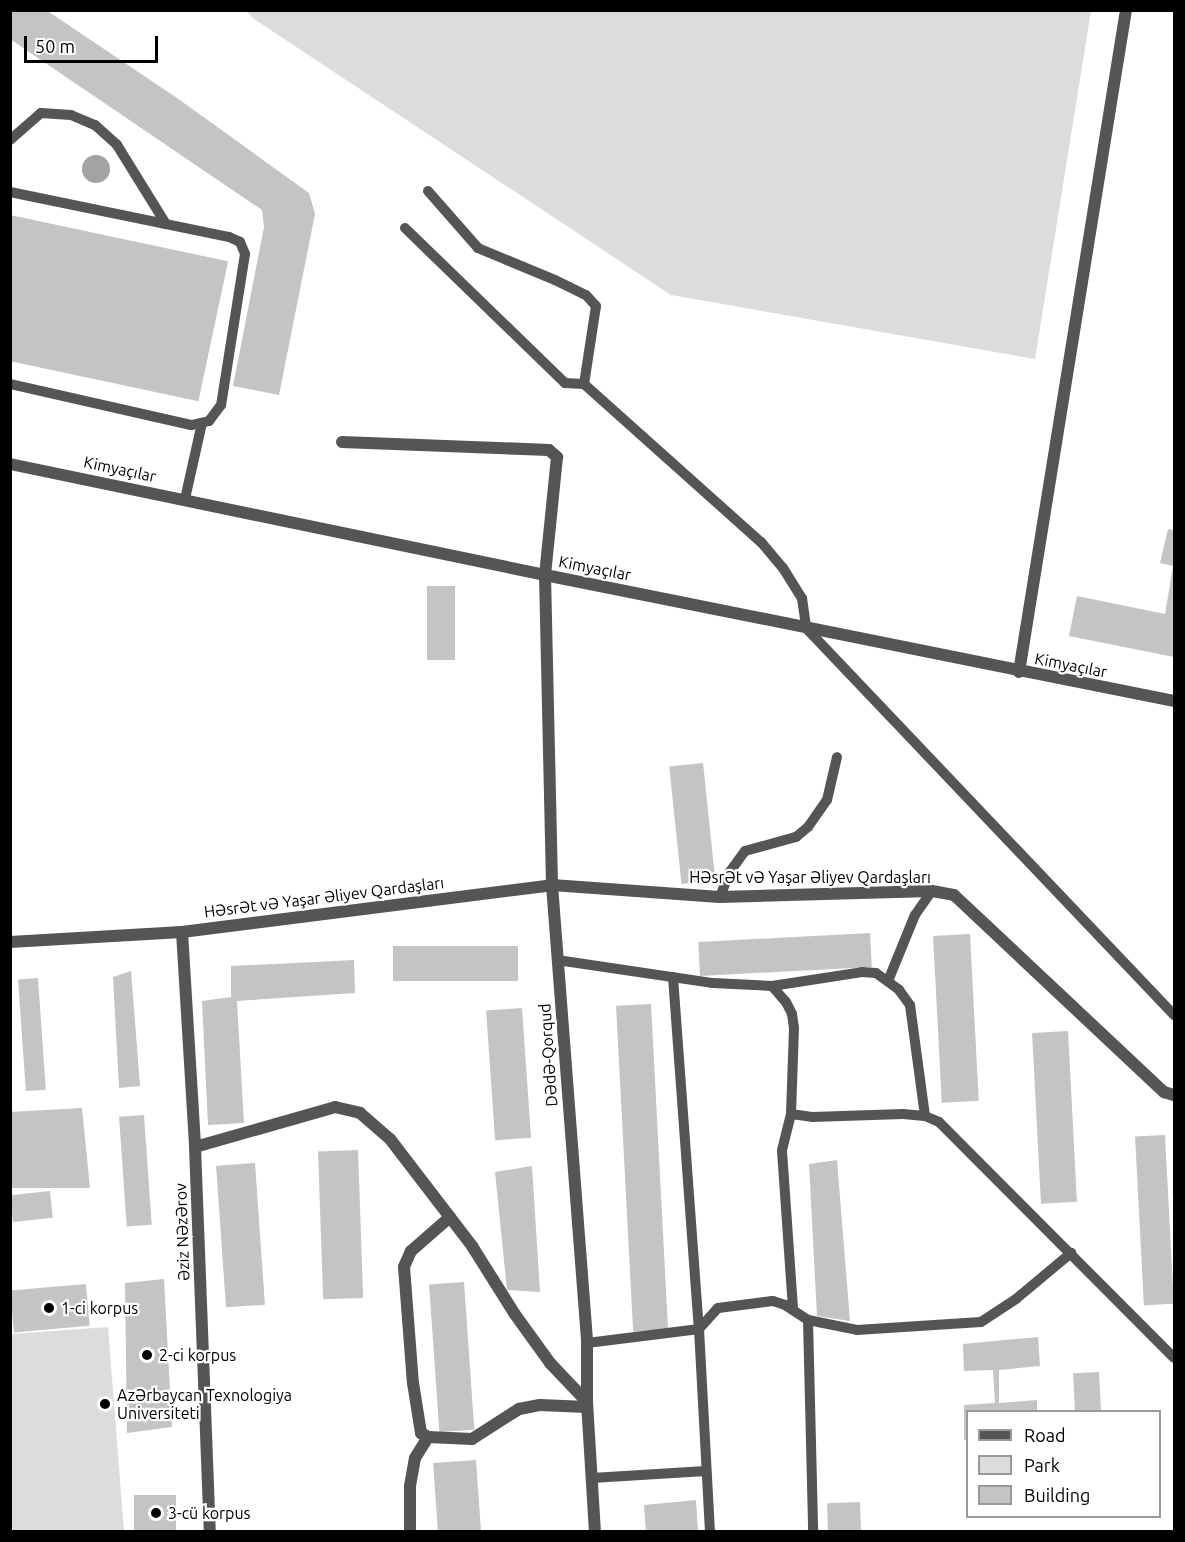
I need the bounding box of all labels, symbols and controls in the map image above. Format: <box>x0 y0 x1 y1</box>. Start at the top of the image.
scale bar <box>27 24 160 62</box>
text: 50 m <box>35 36 75 56</box>
street label: Kimyaçılar <box>82 452 158 486</box>
street label: Kimyaçılar <box>557 552 633 584</box>
street label: Kimyaçılar <box>1033 649 1109 681</box>
street label: Həsrət və Yaşar Əliyev Qardaşları <box>689 867 931 887</box>
street label: Həsrət və Yaşar Əliyev Qardaşları <box>203 873 445 921</box>
street label: Dədə-Qorqud <box>535 1003 561 1107</box>
street label: Əziz Nəzərov <box>171 1183 193 1281</box>
place label: 1-ci korpus <box>61 1298 138 1318</box>
marker: 1-ci korpus <box>42 1301 56 1315</box>
place label: 2-ci korpus <box>159 1345 236 1365</box>
marker: 2-ci korpus <box>140 1348 154 1362</box>
place label: Azərbaycan Texnologiya Universiteti <box>117 1385 292 1423</box>
marker: Azərbaycan Texnologiya Universiteti <box>98 1397 112 1411</box>
legend <box>966 1410 1161 1518</box>
text: Road <box>1024 1425 1066 1445</box>
text: Park <box>1024 1455 1060 1475</box>
text: Building <box>1024 1485 1090 1505</box>
place label: 3-cü korpus <box>168 1503 251 1523</box>
marker: 3-cü korpus <box>149 1506 163 1520</box>

